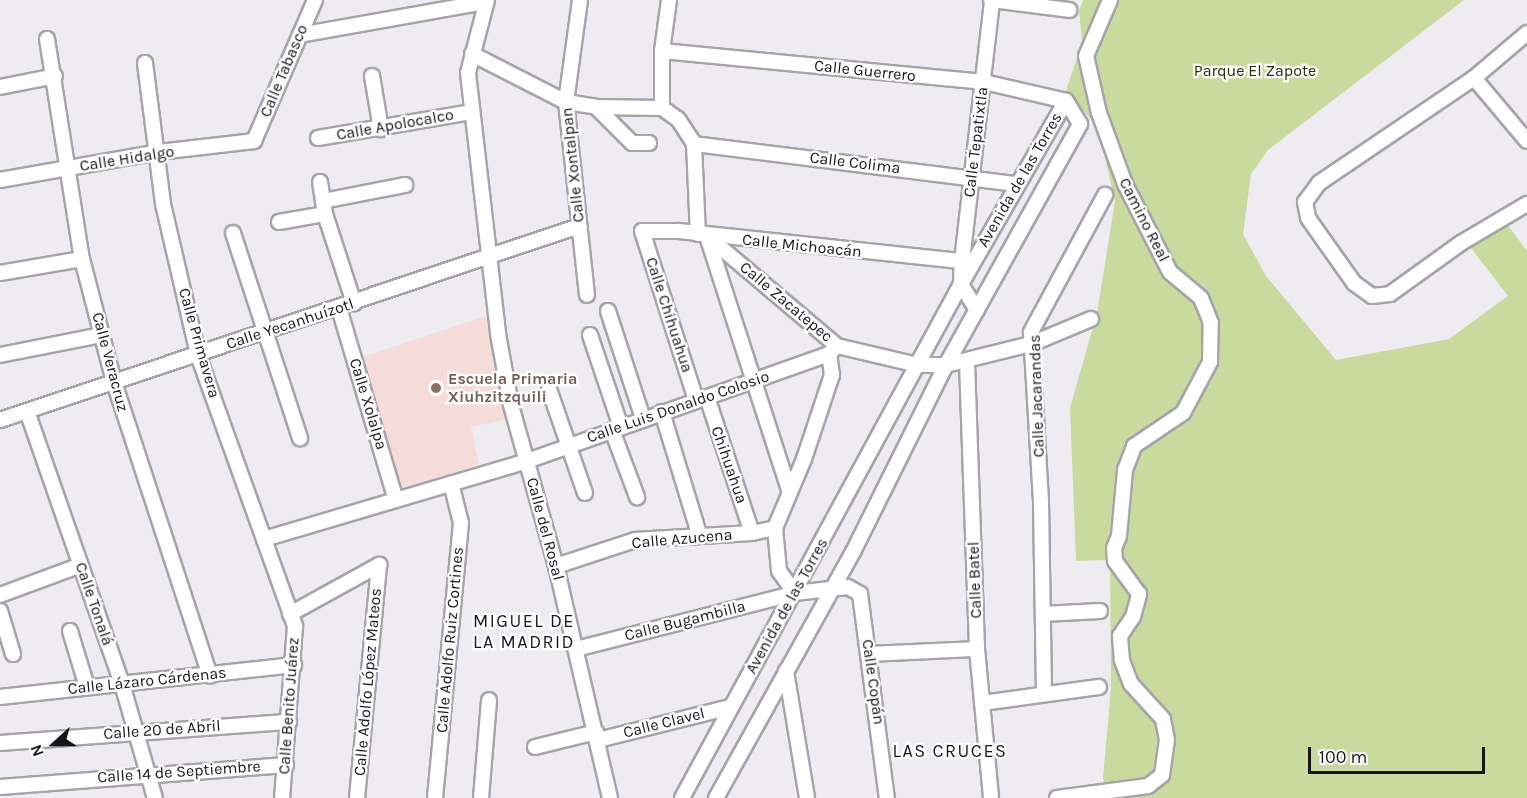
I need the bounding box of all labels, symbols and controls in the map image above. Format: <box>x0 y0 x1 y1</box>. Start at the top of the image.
street label: Calle Tabasco <box>256 22 312 120</box>
street label: Calle Guerrero <box>813 56 917 86</box>
park label: Parque El Zapote <box>1194 61 1316 81</box>
street label: Calle Tepatixtla <box>960 86 992 198</box>
street label: Calle Apolocalco <box>335 105 455 145</box>
street label: Calle Xontalpan <box>557 107 589 223</box>
street label: Avenida de las Torres <box>974 109 1066 251</box>
street label: Calle Hidalgo <box>78 142 176 176</box>
street label: Calle Colima <box>809 148 901 178</box>
street label: Camino Real <box>1115 175 1173 265</box>
street label: Calle Michoacán <box>741 230 863 262</box>
street label: Calle Chihuahua <box>641 255 697 375</box>
street label: Calle Zacatepec <box>736 258 836 346</box>
street label: Calle Primavera <box>174 286 224 400</box>
street label: Calle Yecanhuízotl <box>224 294 356 354</box>
street label: Calle Veracruz <box>88 310 132 414</box>
street label: Calle Jacarandas <box>1025 334 1049 458</box>
street label: Calle Xolalpa <box>345 356 391 452</box>
street label: Calle Luis Donaldo Colosio <box>584 367 772 447</box>
place label: Escuela Primaria Xiuhzitzquili <box>448 369 577 407</box>
marker: Escuela Primaria Xiuhzitzquili <box>429 381 443 395</box>
street label: Chihuahua <box>707 424 751 506</box>
street label: Calle del Rosal <box>522 475 568 583</box>
street label: Calle Azucena <box>631 525 733 553</box>
street label: Avenida de las Torres <box>742 535 832 677</box>
street label: Calle Batel <box>964 541 986 619</box>
street label: Calle Adolfo Ruiz Cortines <box>432 546 468 734</box>
street label: Calle Tonalá <box>71 560 117 648</box>
street label: Calle Adolfo López Mateos <box>350 587 386 777</box>
street label: Calle Bugambilla <box>622 597 748 645</box>
district label: MIGUEL DE LA MADRID <box>473 611 575 654</box>
street label: Calle Benito Juárez <box>275 637 303 775</box>
street label: Calle Copán <box>858 638 888 726</box>
street label: Calle Lázaro Cárdenas <box>67 663 227 699</box>
street label: Calle Clavel <box>621 704 707 742</box>
north arrow <box>24 714 84 774</box>
street label: Calle 20 de Abril <box>103 716 221 744</box>
scale bar <box>1311 735 1488 773</box>
district label: LAS CRUCES <box>893 740 1007 762</box>
text: N <box>26 742 48 759</box>
text: 100 m <box>1319 746 1367 768</box>
street label: Calle 14 de Septiembre <box>97 757 261 787</box>

